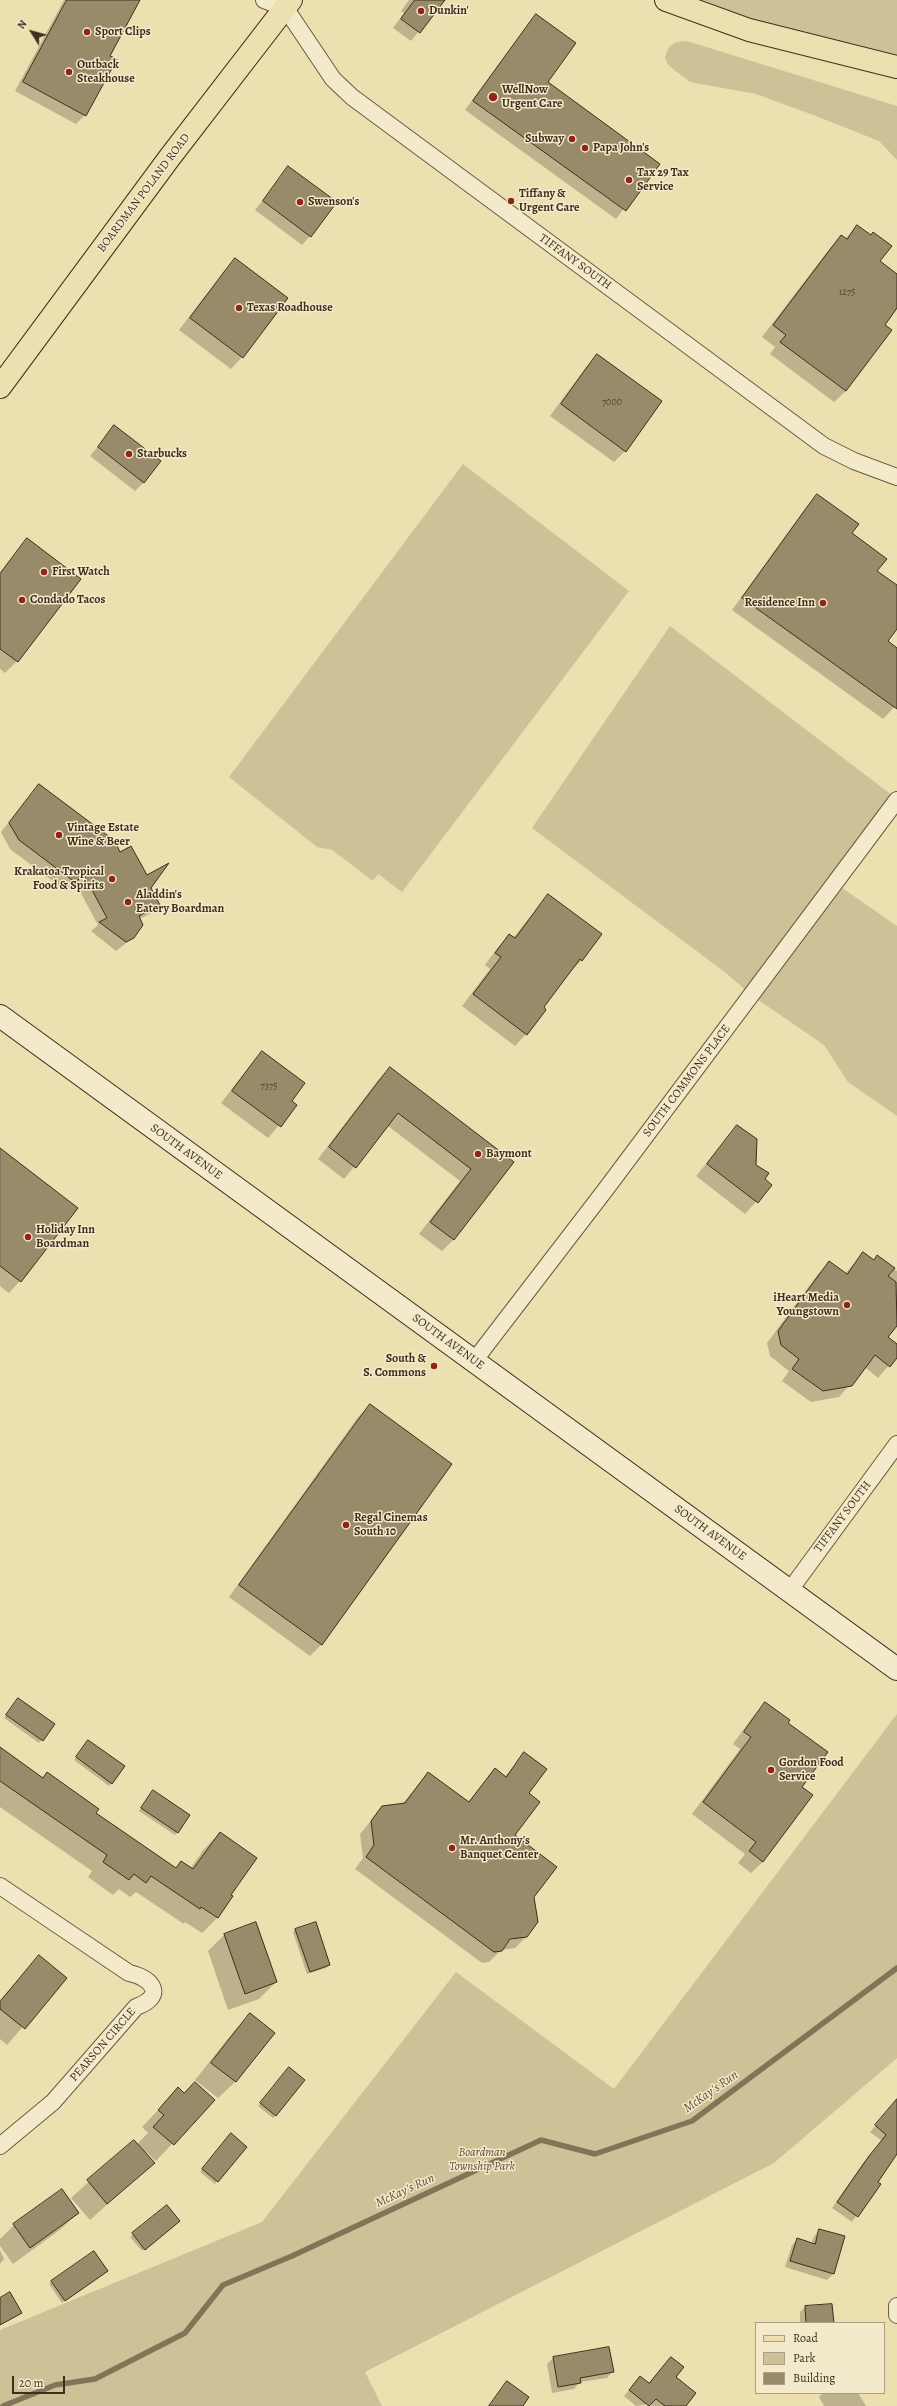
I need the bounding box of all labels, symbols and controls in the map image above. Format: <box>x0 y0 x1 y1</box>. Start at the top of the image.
place label: Dunkin' <box>429 4 468 18</box>
marker: Dunkin' <box>416 6 426 16</box>
north arrow <box>12 12 52 52</box>
text: N <box>14 17 30 32</box>
place label: Sport Clips <box>95 25 151 39</box>
marker: Sport Clips <box>82 27 92 37</box>
place label: Outback Steakhouse <box>77 58 135 86</box>
marker: Outback Steakhouse <box>64 67 74 77</box>
place label: WellNow Urgent Care <box>502 83 563 111</box>
marker: WellNow Urgent Care <box>487 91 499 103</box>
street label: BOARDMAN POLAND ROAD <box>95 131 193 255</box>
place label: Subway <box>525 132 564 146</box>
marker: Subway <box>567 134 577 144</box>
place label: Papa John's <box>593 141 649 155</box>
marker: Papa John's <box>580 143 590 153</box>
place label: Tax 29 Tax Service <box>637 166 689 194</box>
marker: Tax 29 Tax Service <box>624 175 634 185</box>
place label: Tiffany & Urgent Care <box>519 187 580 215</box>
place label: Swenson's <box>308 195 359 209</box>
marker: Tiffany & Urgent Care <box>506 196 516 206</box>
marker: Swenson's <box>295 197 305 207</box>
street label: TIFFANY SOUTH <box>536 231 614 293</box>
house number: 1275 <box>839 287 855 299</box>
place label: Texas Roadhouse <box>247 301 333 315</box>
marker: Texas Roadhouse <box>234 303 244 313</box>
house number: 7000 <box>602 397 622 409</box>
place label: Starbucks <box>137 447 187 461</box>
marker: Starbucks <box>124 449 134 459</box>
place label: First Watch <box>52 565 110 579</box>
marker: First Watch <box>39 567 49 577</box>
place label: Condado Tacos <box>30 593 105 607</box>
marker: Condado Tacos <box>17 595 27 605</box>
place label: Residence Inn <box>745 596 815 610</box>
marker: Residence Inn <box>818 598 828 608</box>
place label: Vintage Estate Wine & Beer <box>67 821 139 849</box>
marker: Vintage Estate Wine & Beer <box>54 830 64 840</box>
place label: Krakatoa Tropical Food & Spirits <box>14 865 104 893</box>
marker: Krakatoa Tropical Food & Spirits <box>107 874 117 884</box>
place label: Aladdin's Eatery Boardman <box>136 888 224 916</box>
marker: Aladdin's Eatery Boardman <box>123 897 133 907</box>
street label: SOUTH COMMONS PLACE <box>640 1022 734 1140</box>
house number: 7375 <box>261 1081 277 1093</box>
street label: SOUTH AVENUE <box>147 1121 225 1183</box>
place label: Baymont <box>486 1147 532 1161</box>
marker: Baymont <box>473 1149 483 1159</box>
place label: Holiday Inn Boardman <box>36 1223 95 1251</box>
marker: Holiday Inn Boardman <box>23 1232 33 1242</box>
place label: iHeart Media Youngstown <box>773 1291 839 1319</box>
marker: iHeart Media Youngstown <box>842 1300 852 1310</box>
street label: SOUTH AVENUE <box>409 1311 487 1373</box>
place label: South & S. Commons <box>363 1352 426 1380</box>
marker: South & S. Commons <box>429 1361 439 1371</box>
street label: TIFFANY SOUTH <box>811 1478 875 1556</box>
street label: SOUTH AVENUE <box>671 1502 749 1564</box>
place label: Regal Cinemas South 10 <box>354 1511 428 1539</box>
marker: Regal Cinemas South 10 <box>341 1520 351 1530</box>
place label: Gordon Food Service <box>779 1756 844 1784</box>
marker: Gordon Food Service <box>766 1765 776 1775</box>
place label: Mr. Anthony's Banquet Center <box>460 1834 538 1862</box>
marker: Mr. Anthony's Banquet Center <box>447 1843 457 1853</box>
street label: PEARSON CIRCLE <box>67 2005 139 2085</box>
water label: McKay's Run <box>681 2067 741 2117</box>
park label: Boardman Township Park <box>449 2146 515 2174</box>
water label: McKay's Run <box>373 2171 437 2211</box>
legend <box>755 2322 885 2394</box>
text: Road <box>793 2330 818 2346</box>
text: Park <box>793 2350 816 2366</box>
scale bar <box>14 2368 67 2394</box>
text: Building <box>793 2370 835 2386</box>
text: 20 m <box>19 2375 43 2391</box>

